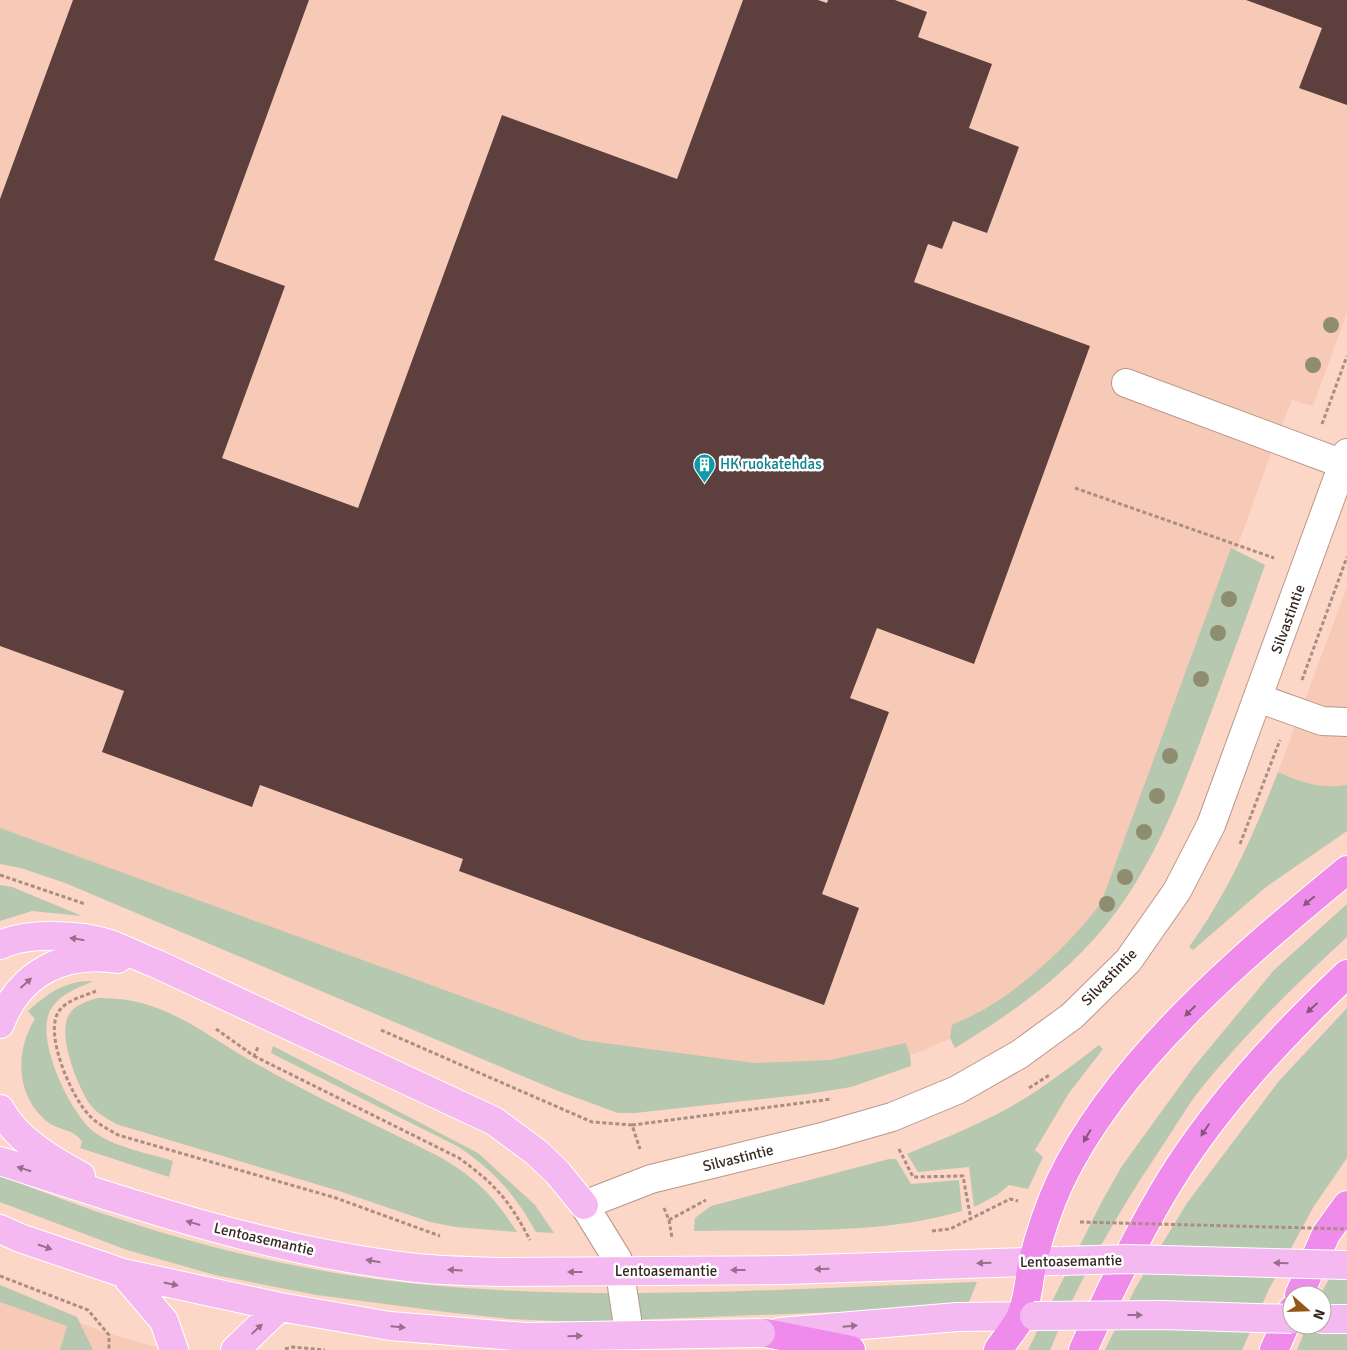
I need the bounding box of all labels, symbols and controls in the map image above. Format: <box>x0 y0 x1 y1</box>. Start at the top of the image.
building icon: HK ruokatehdas <box>692 452 716 483</box>
place label: HK ruokatehdas <box>720 455 822 473</box>
street label: Silvastintie <box>1267 582 1309 656</box>
one-way arrow <box>1304 895 1316 907</box>
one-way arrow <box>69 934 85 942</box>
street label: Silvastintie <box>1077 945 1141 1009</box>
one-way arrow <box>19 977 31 989</box>
one-way arrow <box>1306 1002 1318 1014</box>
one-way arrow <box>1184 1005 1196 1017</box>
one-way arrow <box>1200 1124 1210 1137</box>
one-way arrow <box>1082 1129 1091 1142</box>
street label: Silvastintie <box>701 1141 775 1175</box>
one-way arrow <box>17 1165 32 1172</box>
one-way arrow <box>185 1218 200 1226</box>
street label: Lentoasemantie <box>212 1219 316 1259</box>
one-way arrow <box>38 1244 53 1251</box>
street label: Lentoasemantie <box>1020 1251 1122 1271</box>
one-way arrow <box>365 1257 381 1265</box>
one-way arrow <box>1273 1259 1289 1267</box>
one-way arrow <box>976 1260 992 1268</box>
street label: Lentoasemantie <box>615 1262 717 1280</box>
one-way arrow <box>447 1265 463 1273</box>
one-way arrow <box>814 1265 830 1273</box>
one-way arrow <box>729 1266 745 1274</box>
one-way arrow <box>567 1268 583 1276</box>
one-way arrow <box>163 1280 178 1288</box>
north arrow <box>1282 1285 1332 1335</box>
text: N <box>1309 1307 1328 1322</box>
one-way arrow <box>1128 1311 1144 1319</box>
one-way arrow <box>842 1322 858 1330</box>
one-way arrow <box>251 1323 263 1335</box>
one-way arrow <box>390 1323 406 1331</box>
one-way arrow <box>567 1332 583 1340</box>

